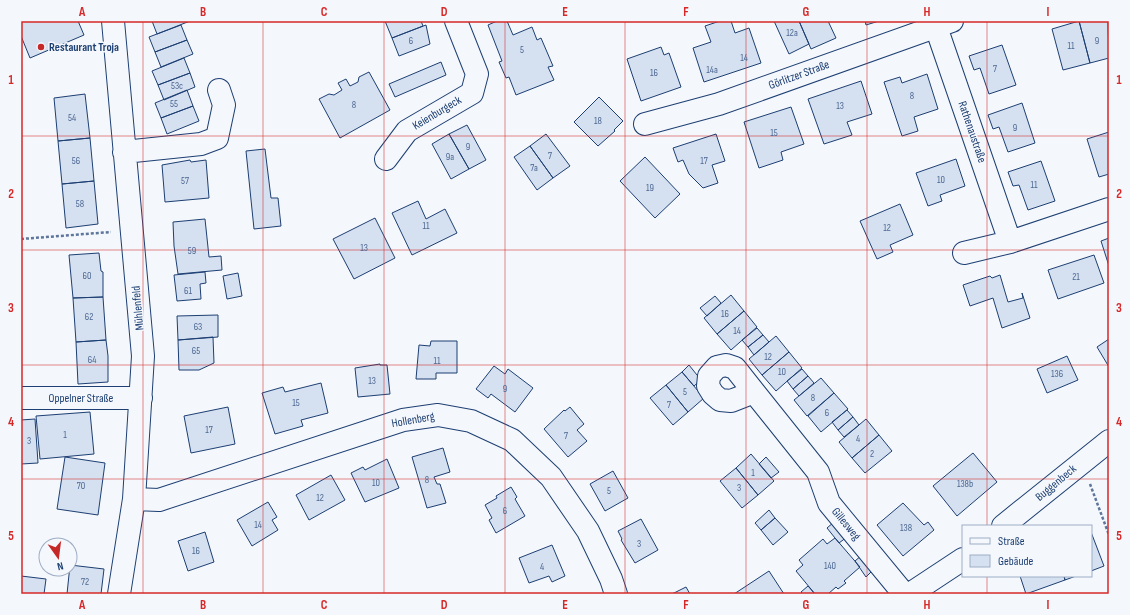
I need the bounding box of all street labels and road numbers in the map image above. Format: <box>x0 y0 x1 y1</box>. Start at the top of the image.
street label: Görlitzer Straße <box>766 57 832 93</box>
street label: Keienburgeck <box>410 92 464 133</box>
street label: Rathenaustraße <box>954 99 990 165</box>
street label: Mühlenfeld <box>129 285 147 331</box>
street label: Oppelner Straße <box>49 391 114 406</box>
street label: Hollenberg <box>390 409 436 431</box>
street label: Buggenbeck <box>1032 461 1080 505</box>
street label: Gillesweg <box>828 504 864 544</box>

